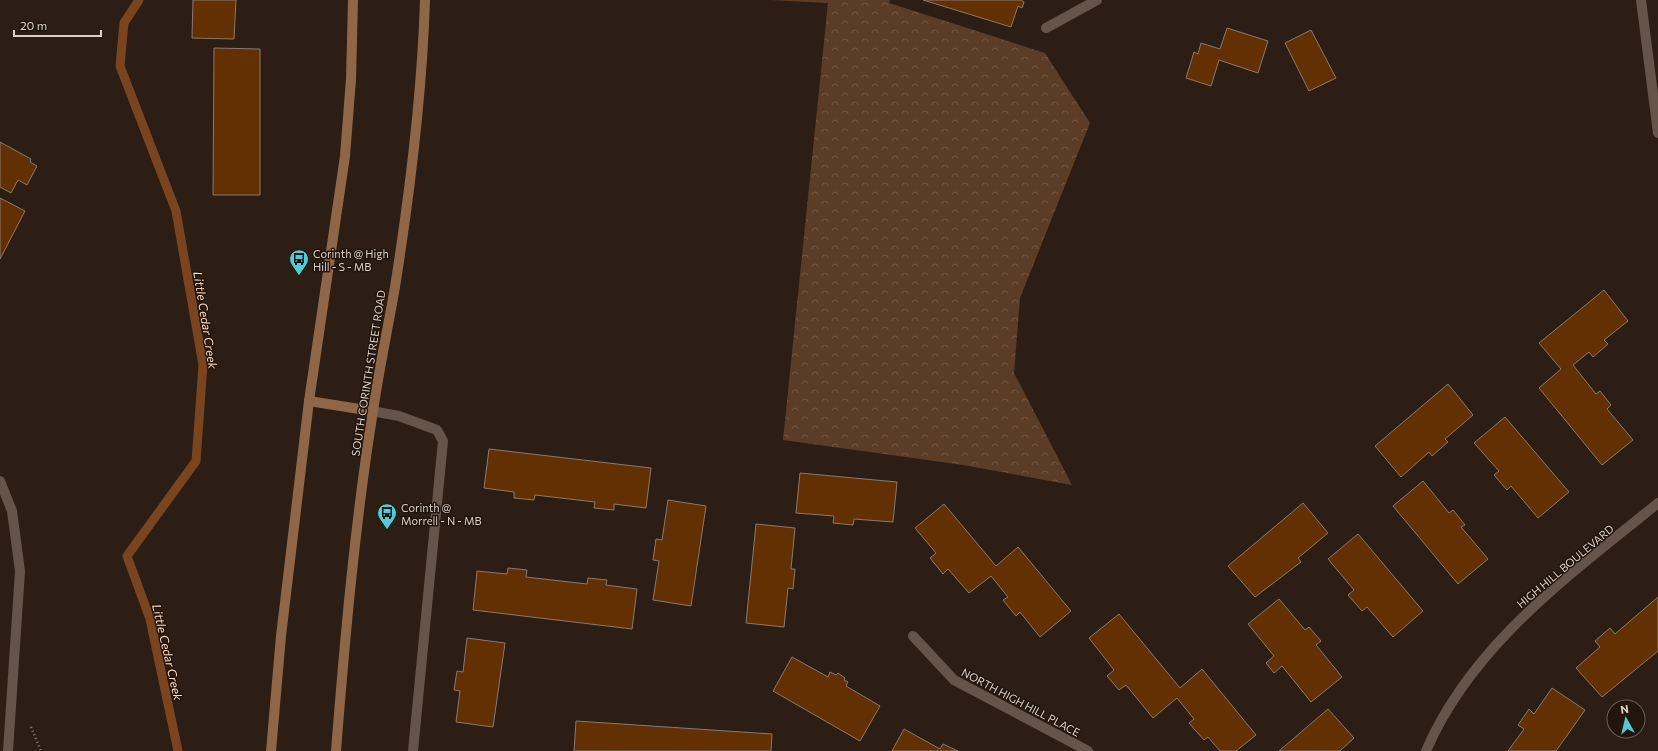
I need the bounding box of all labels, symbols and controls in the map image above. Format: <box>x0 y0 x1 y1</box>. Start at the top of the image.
scale bar <box>14 12 101 38</box>
text: 20 m <box>20 18 47 32</box>
place label: Corinth @ High Hill - S - MB <box>313 247 389 273</box>
bus stop icon: Corinth @ High Hill - S - MB <box>288 248 310 276</box>
water label: Little Cedar Creek <box>191 270 221 370</box>
street label: SOUTH CORINTH STREET ROAD <box>348 289 388 457</box>
place label: Corinth @ Morrell - N - MB <box>401 501 482 527</box>
bus stop icon: Corinth @ Morrell - N - MB <box>376 502 398 530</box>
street label: HIGH HILL BOULEVARD <box>1514 522 1616 610</box>
water label: Little Cedar Creek <box>150 603 186 702</box>
street label: NORTH HIGH HILL PLACE <box>960 665 1082 739</box>
north arrow <box>1606 699 1646 739</box>
text: N <box>1620 702 1630 716</box>

